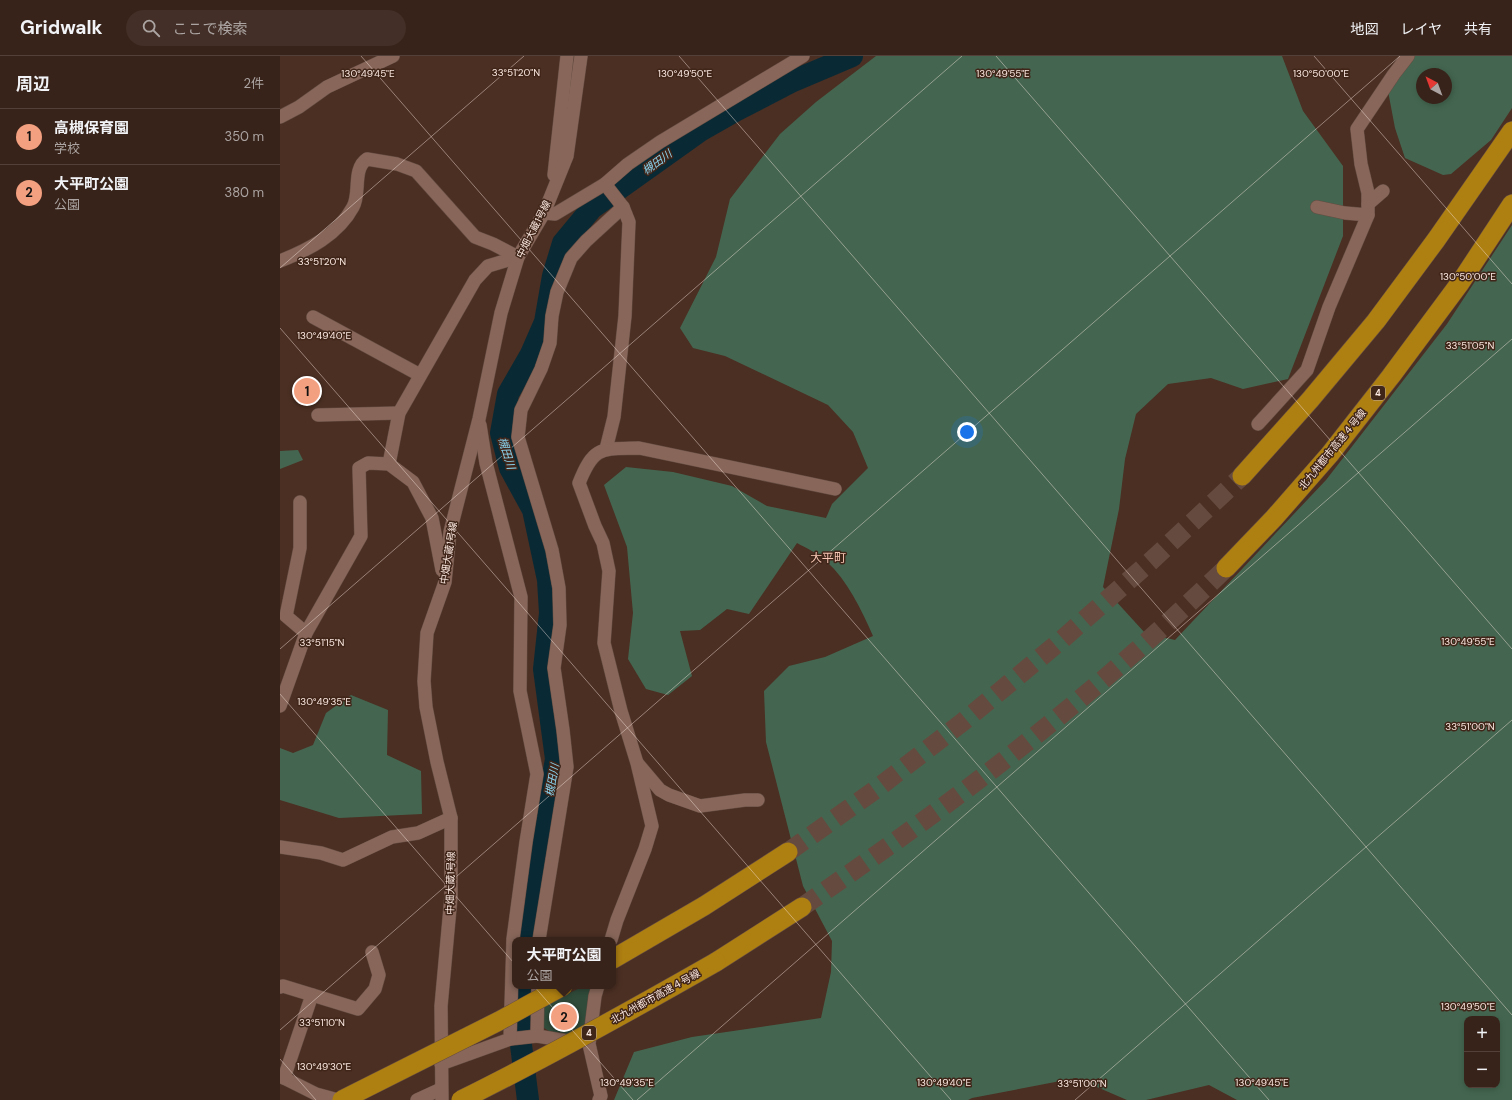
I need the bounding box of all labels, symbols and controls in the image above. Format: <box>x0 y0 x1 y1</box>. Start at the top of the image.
search box <box>126 10 406 46</box>
text: Gridwalk <box>20 15 102 40</box>
icon: search <box>140 17 162 39</box>
text: ここで検索 <box>172 19 248 39</box>
text: 地図 <box>1350 20 1378 38</box>
text: レイヤ <box>1400 20 1442 38</box>
text: 共有 <box>1464 20 1492 38</box>
text: 33°51'20"N <box>492 66 540 79</box>
text: 130°49'45"E <box>341 67 395 80</box>
text: 130°49'50"E <box>658 67 713 80</box>
text: 130°49'55"E <box>976 67 1030 80</box>
text: 130°50'00"E <box>1293 67 1349 80</box>
north arrow <box>1416 68 1452 104</box>
text: 周辺 <box>16 73 50 95</box>
text: 2件 <box>244 75 264 92</box>
text: 高槻保育園 <box>54 118 129 138</box>
text: 1 <box>27 128 31 145</box>
text: 350 m <box>224 128 264 145</box>
text: 学校 <box>54 140 80 157</box>
water label: 槻田川 <box>640 146 675 177</box>
text: 大平町公園 <box>54 174 129 194</box>
text: 2 <box>25 184 33 201</box>
text: 380 m <box>224 184 264 201</box>
text: 公園 <box>54 196 80 213</box>
street label: 中畑大蔵1号線 <box>513 198 554 260</box>
text: 33°51'20"N <box>298 255 346 268</box>
text: 130°50'00"E <box>1440 270 1496 283</box>
text: 130°49'40"E <box>297 329 351 342</box>
text: 33°51'05"N <box>1446 339 1494 352</box>
pin: 1 <box>294 376 320 406</box>
road number: 4 <box>1371 386 1385 400</box>
street label: 北九州都市高速４号線 <box>1296 406 1369 492</box>
your location <box>957 422 977 442</box>
water label: 槻田川 <box>495 435 519 472</box>
street label: 中畑大蔵1号線 <box>437 521 460 585</box>
district label: 大平町 <box>810 550 846 566</box>
text: 130°49'55"E <box>1441 635 1495 648</box>
text: 33°51'15"N <box>300 636 345 649</box>
text: 130°49'35"E <box>297 695 351 708</box>
text: 33°51'00"N <box>1445 720 1495 733</box>
water label: 槻田川 <box>542 762 562 797</box>
street label: 中畑大蔵1号線 <box>443 851 458 915</box>
popup <box>512 937 616 989</box>
text: 大平町公園 <box>526 945 602 965</box>
text: 公園 <box>526 967 553 984</box>
street label: 北九州都市高速４号線 <box>608 967 702 1026</box>
text: 130°49'50"E <box>1441 1000 1496 1013</box>
pin: 2 <box>551 1002 577 1032</box>
text: 33°51'10"N <box>299 1016 345 1029</box>
map controls <box>1464 1016 1500 1088</box>
button: + <box>1464 1016 1500 1052</box>
road number: 4 <box>582 1026 596 1040</box>
button: − <box>1464 1052 1500 1088</box>
text: 130°49'30"E <box>297 1060 352 1073</box>
text: 130°49'35"E <box>600 1076 654 1089</box>
text: 130°49'40"E <box>917 1076 971 1089</box>
text: 130°49'45"E <box>1235 1076 1289 1089</box>
text: 33°51'00"N <box>1057 1077 1107 1090</box>

